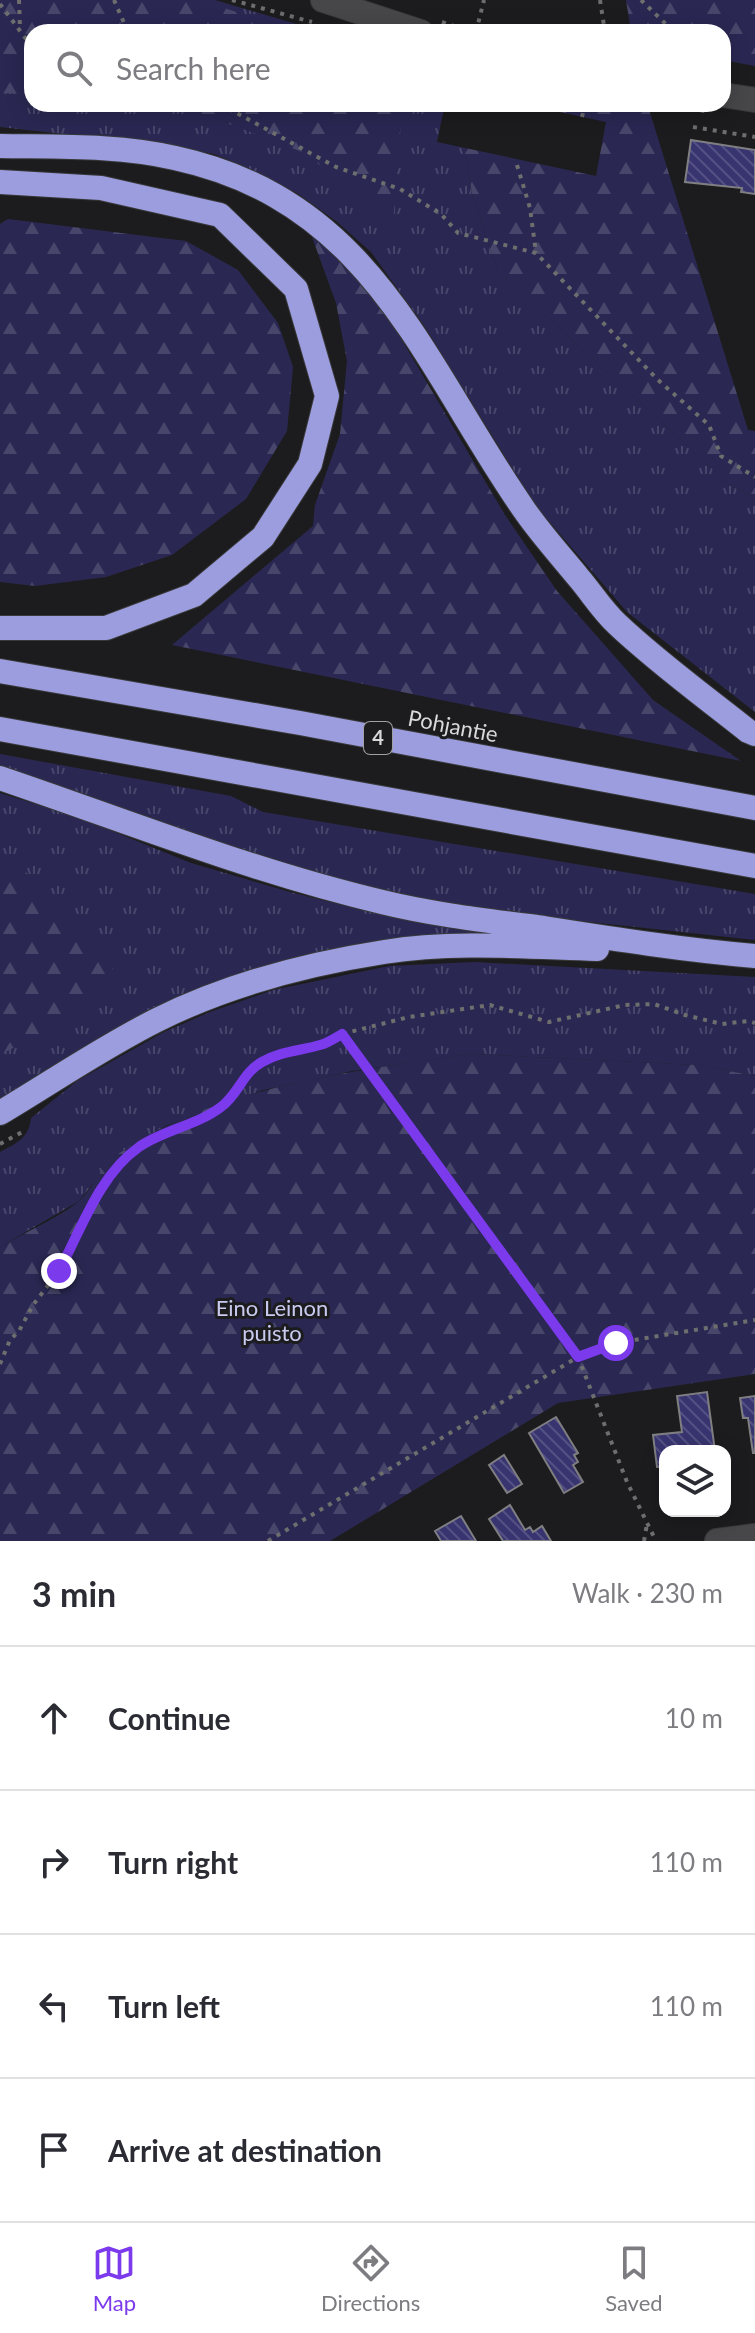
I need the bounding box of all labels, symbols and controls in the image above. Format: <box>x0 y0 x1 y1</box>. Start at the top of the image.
search box <box>24 24 731 112</box>
icon: search <box>52 46 96 90</box>
text: Search here <box>116 50 271 86</box>
street label: Pohjantie <box>406 704 500 747</box>
road number: 4 <box>364 722 392 754</box>
route end <box>41 1253 77 1289</box>
park label: Eino Leinon puisto <box>216 1294 328 1346</box>
route start <box>598 1325 634 1361</box>
map controls <box>659 1445 731 1517</box>
button: layers <box>659 1445 731 1517</box>
text: 3 min <box>32 1573 116 1614</box>
text: Walk · 230 m <box>572 1577 723 1609</box>
icon: ahead <box>32 1696 76 1740</box>
text: Continue <box>108 1700 231 1736</box>
text: 10 m <box>665 1702 723 1734</box>
icon: right <box>32 1840 76 1884</box>
text: Turn right <box>108 1844 238 1880</box>
text: 110 m <box>650 1846 723 1878</box>
icon: left <box>32 1984 76 2028</box>
text: Turn left <box>108 1988 220 2024</box>
text: 110 m <box>650 1990 723 2022</box>
icon: arrive <box>32 2128 76 2172</box>
text: Arrive at destination <box>108 2132 382 2168</box>
tab: Map <box>92 2241 136 2316</box>
tab: Directions <box>321 2241 420 2316</box>
tab: Saved <box>605 2241 663 2316</box>

